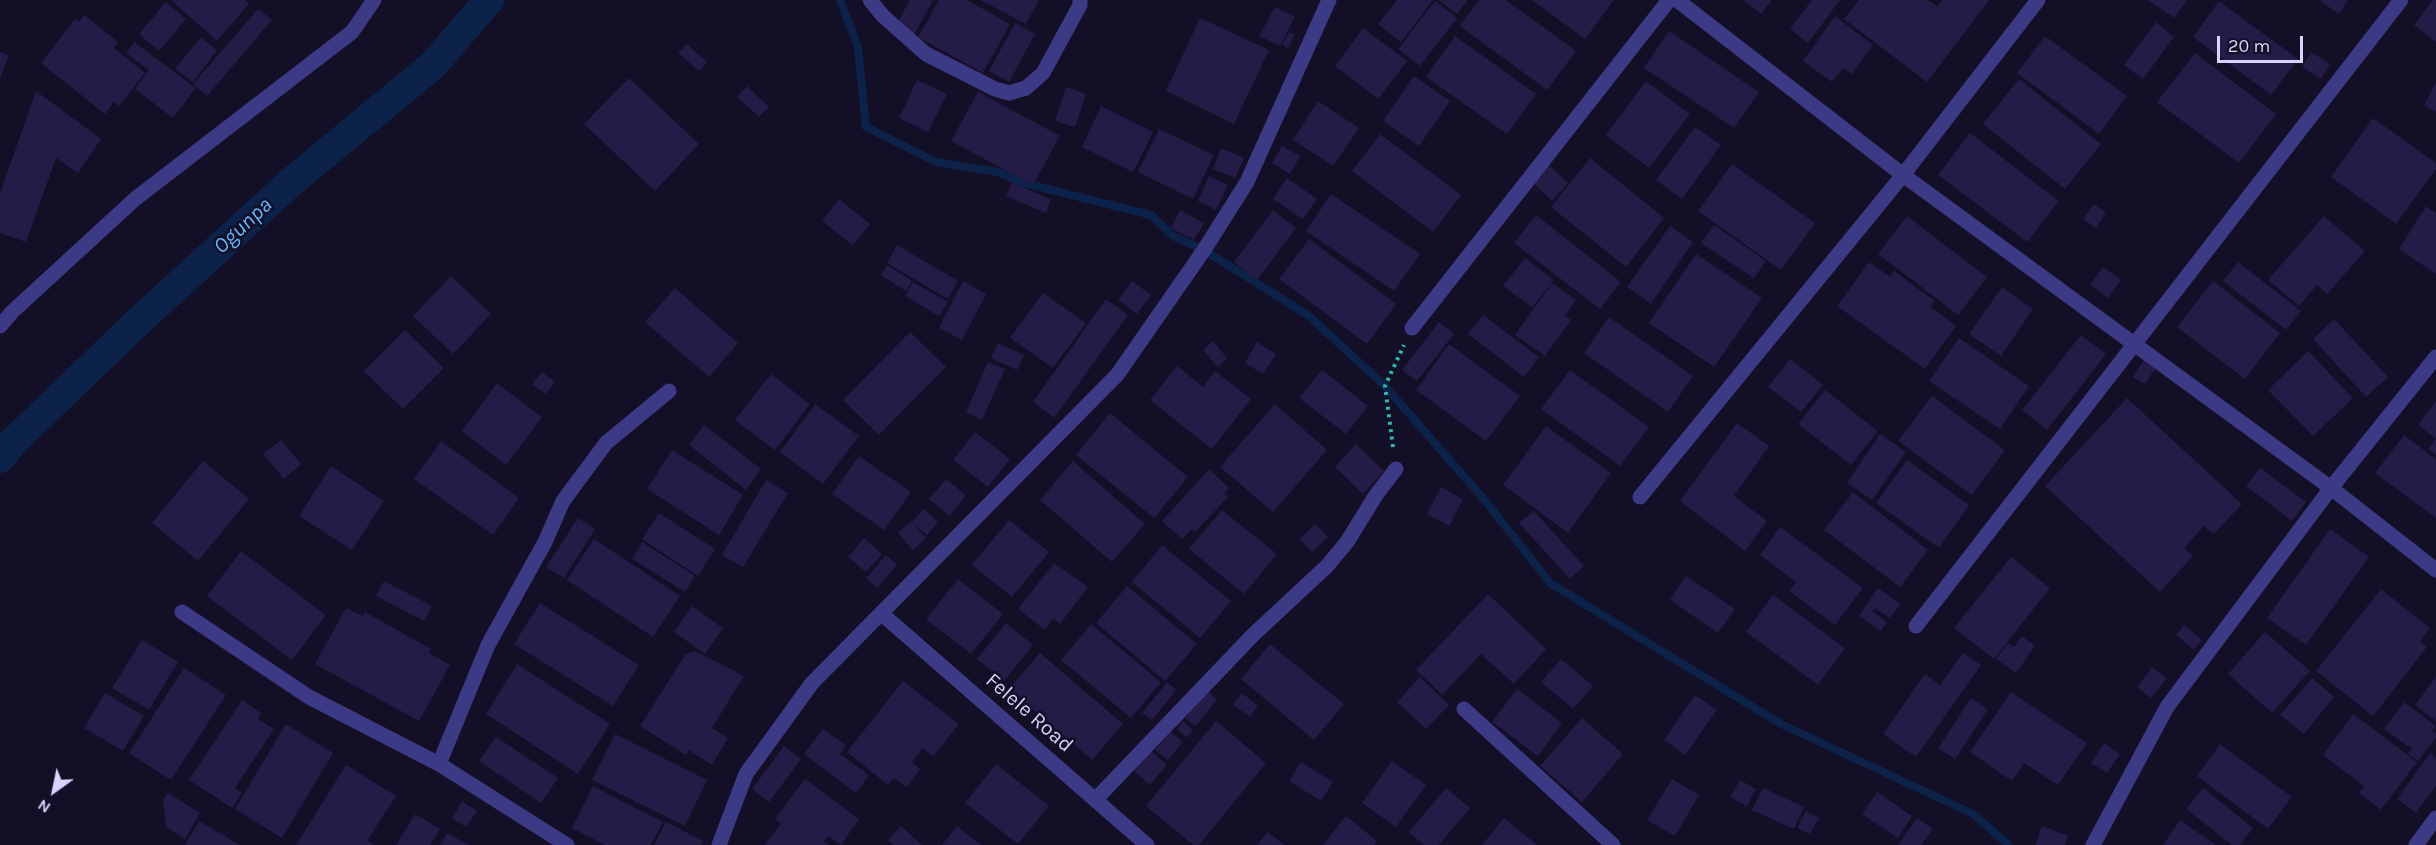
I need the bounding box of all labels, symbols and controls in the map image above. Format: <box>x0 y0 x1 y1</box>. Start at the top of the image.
scale bar <box>2220 24 2306 62</box>
text: 20 m <box>2228 35 2270 57</box>
water label: Ogunpa <box>208 192 278 260</box>
street label: Felele Road <box>980 668 1078 758</box>
north arrow <box>24 761 84 821</box>
text: N <box>34 795 54 818</box>

